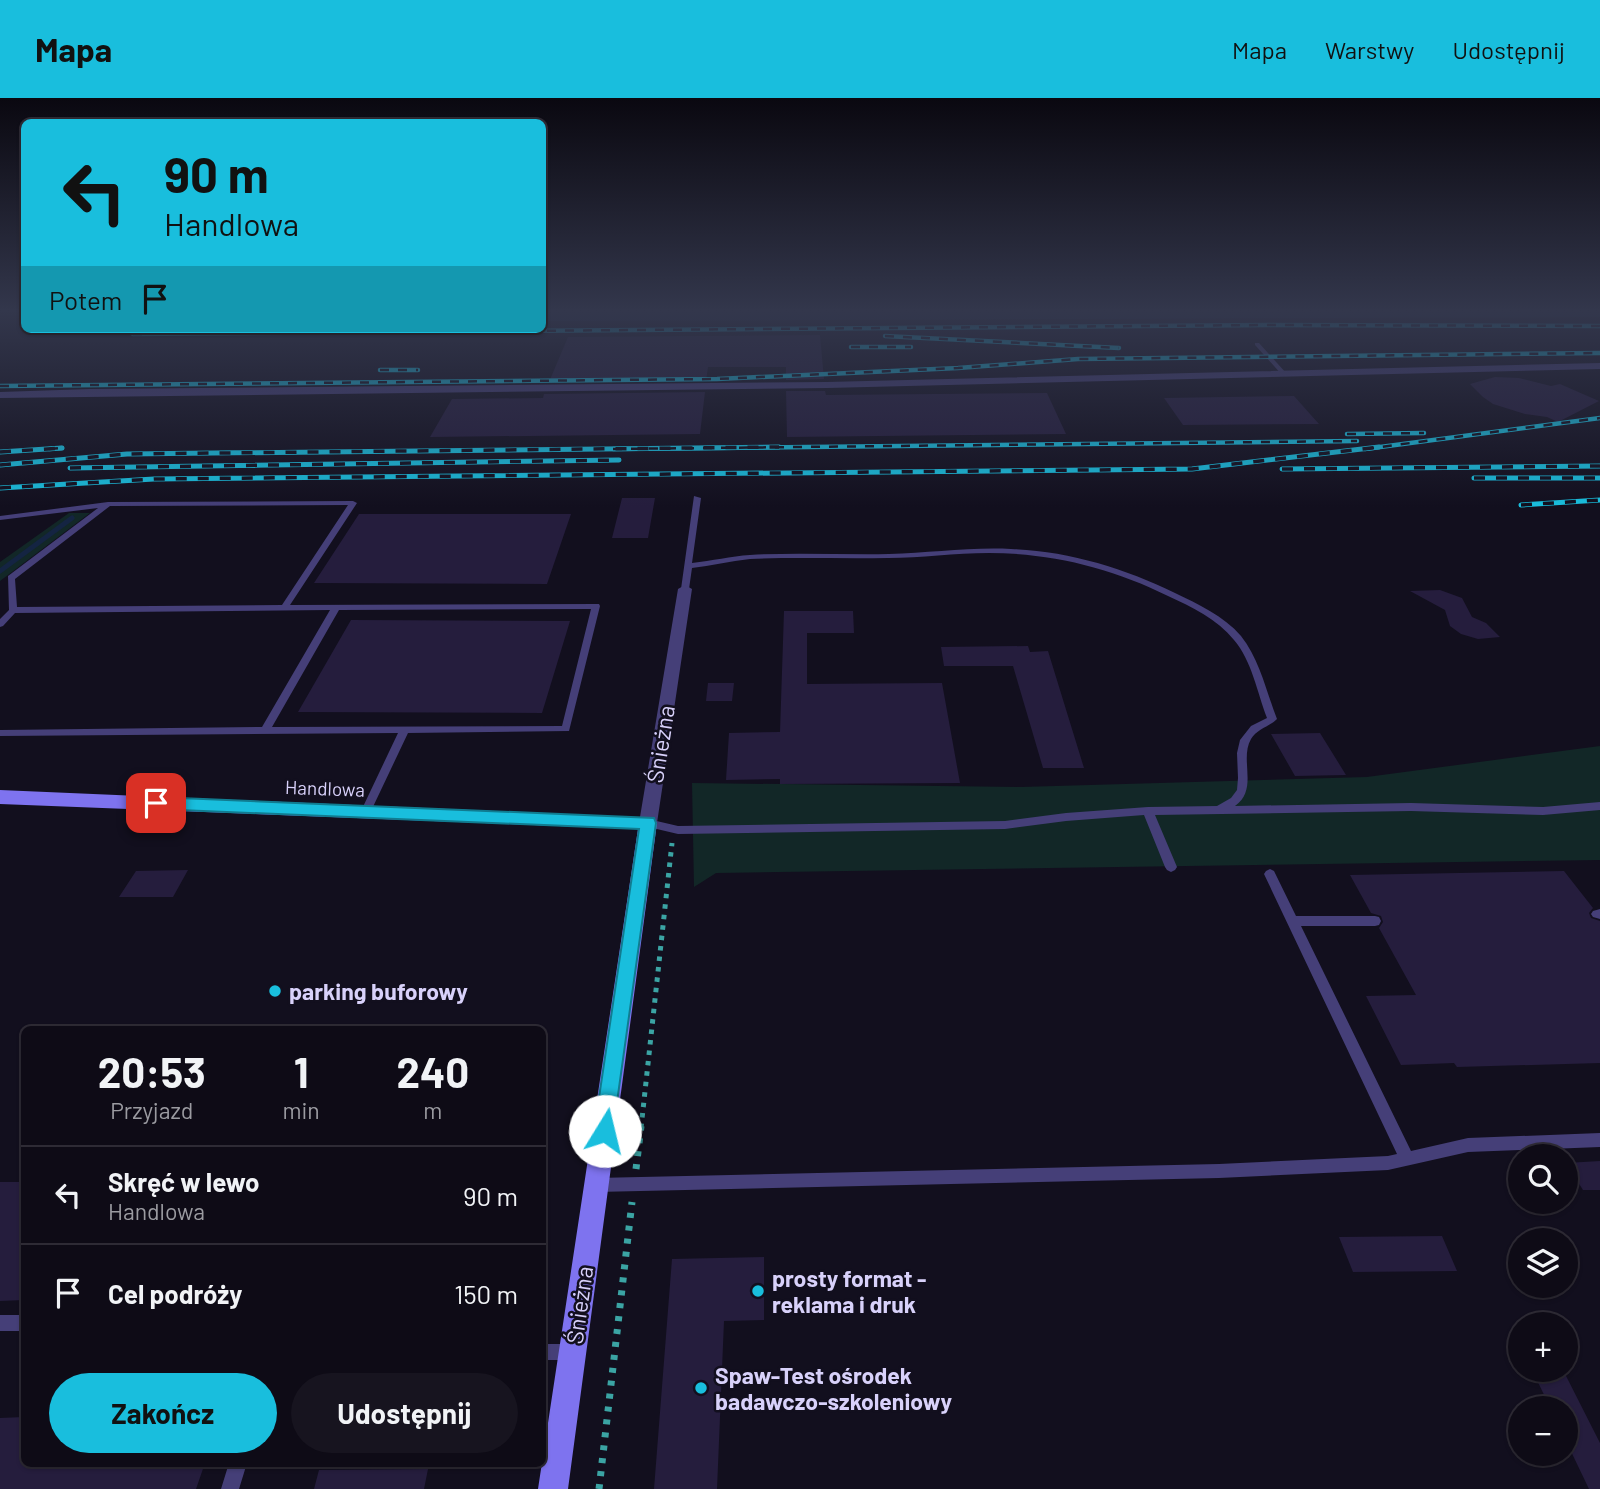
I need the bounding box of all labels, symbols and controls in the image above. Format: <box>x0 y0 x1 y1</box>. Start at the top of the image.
text: Mapa <box>35 29 112 69</box>
text: Mapa <box>1232 35 1287 64</box>
text: Warstwy <box>1325 35 1414 64</box>
text: Udostępnij <box>1452 35 1565 64</box>
text: 90 m <box>164 144 269 203</box>
icon: left <box>49 147 140 238</box>
text: Handlowa <box>164 204 299 242</box>
icon: arrive <box>136 280 174 318</box>
text: Potem <box>49 284 122 315</box>
street label: Śnieżna <box>640 703 680 785</box>
pin <box>126 773 186 833</box>
street label: Handlowa <box>285 775 365 801</box>
icon: arrive <box>137 784 175 822</box>
place label: parking buforowy <box>289 977 468 1005</box>
marker: parking buforowy <box>267 983 283 999</box>
text: 20:53 <box>98 1046 206 1096</box>
text: 1 <box>294 1046 309 1096</box>
text: 240 <box>396 1046 469 1096</box>
position arrow <box>568 1094 642 1168</box>
text: Przyjazd <box>110 1096 193 1124</box>
text: min <box>282 1096 320 1124</box>
text: m <box>423 1096 442 1124</box>
map controls <box>1508 1144 1578 1466</box>
button: search <box>1508 1144 1578 1214</box>
text: Skręć w lewo <box>108 1166 260 1197</box>
icon: left <box>49 1176 87 1214</box>
text: 90 m <box>463 1180 518 1211</box>
text: Handlowa <box>108 1197 205 1225</box>
button: layers <box>1508 1228 1578 1298</box>
street label: Śnieżna <box>560 1264 598 1346</box>
place label: prosty format - reklama i druk <box>772 1264 927 1318</box>
icon: arrive <box>49 1274 87 1312</box>
text: Cel podróży <box>108 1278 242 1309</box>
text: 150 m <box>454 1278 518 1309</box>
marker: prosty format - reklama i druk <box>750 1283 766 1299</box>
button: + <box>1508 1312 1578 1382</box>
place label: Spaw-Test ośrodek badawczo-szkoleniowy <box>715 1361 952 1415</box>
button: Zakończ <box>49 1373 277 1453</box>
button: Udostępnij <box>291 1373 518 1453</box>
marker: Spaw-Test ośrodek badawczo-szkoleniowy <box>693 1380 709 1396</box>
button: − <box>1508 1396 1578 1466</box>

